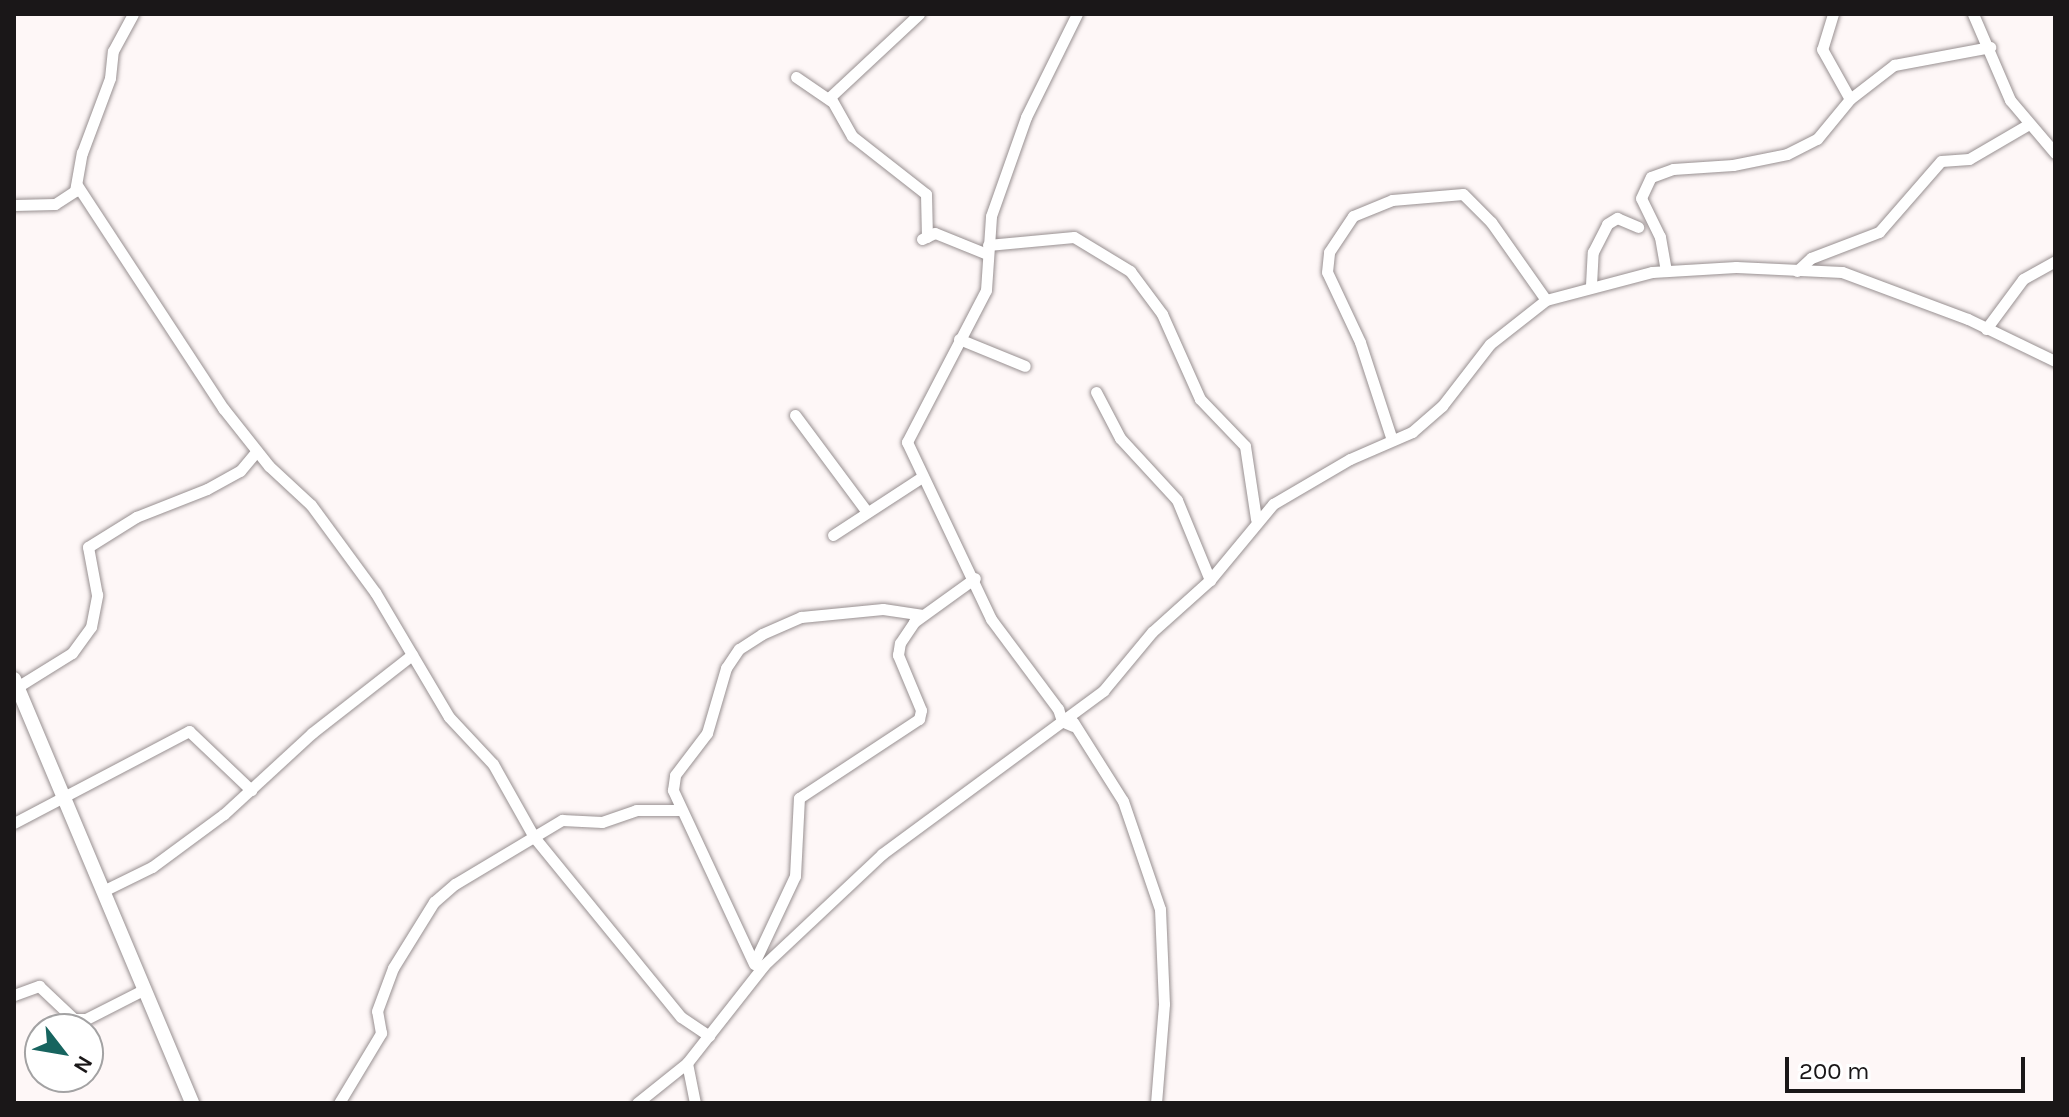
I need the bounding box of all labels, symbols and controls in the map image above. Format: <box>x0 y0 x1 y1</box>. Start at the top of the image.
north arrow <box>24 1013 104 1093</box>
scale bar <box>1789 1041 2029 1091</box>
text: N <box>68 1051 98 1078</box>
text: 200 m <box>1799 1057 1870 1085</box>

